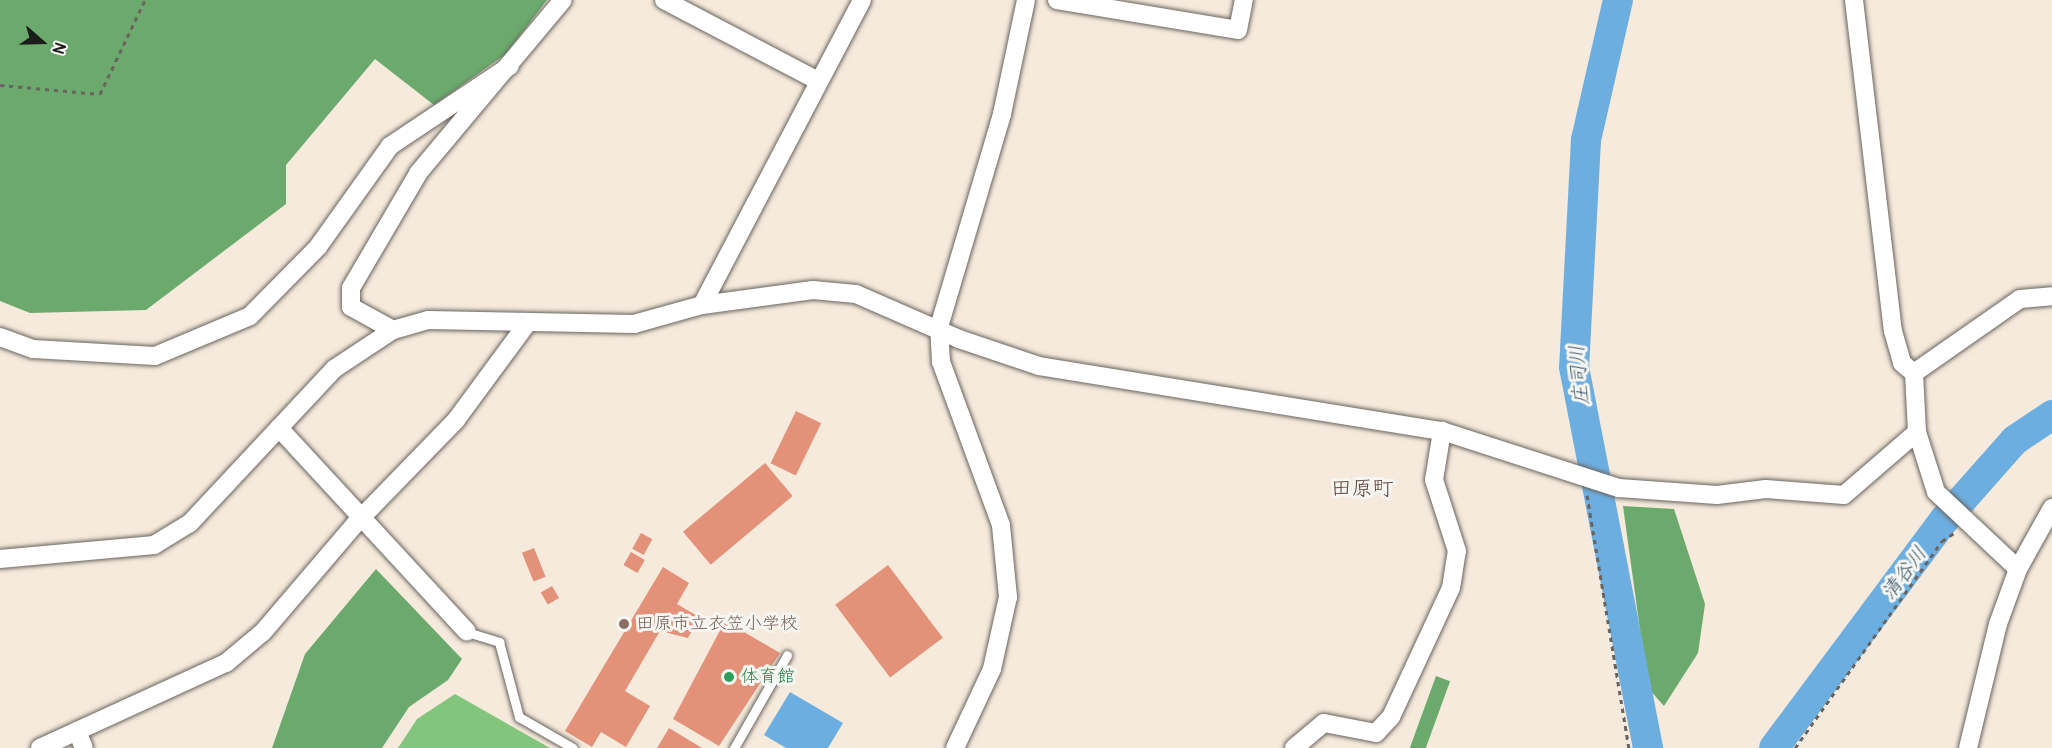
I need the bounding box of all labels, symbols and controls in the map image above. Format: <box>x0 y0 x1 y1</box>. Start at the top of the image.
north arrow <box>12 12 72 72</box>
text: N <box>48 40 70 57</box>
water label: 庄司川 <box>1564 344 1594 406</box>
district label: 田原町 <box>1331 476 1393 502</box>
water label: 清谷川 <box>1876 542 1932 604</box>
place label: 田原市立衣笠小学校 <box>636 613 798 635</box>
marker: 田原市立衣笠小学校 <box>617 617 631 631</box>
place label: 体育館 <box>741 666 795 688</box>
marker: 体育館 <box>722 670 736 684</box>

